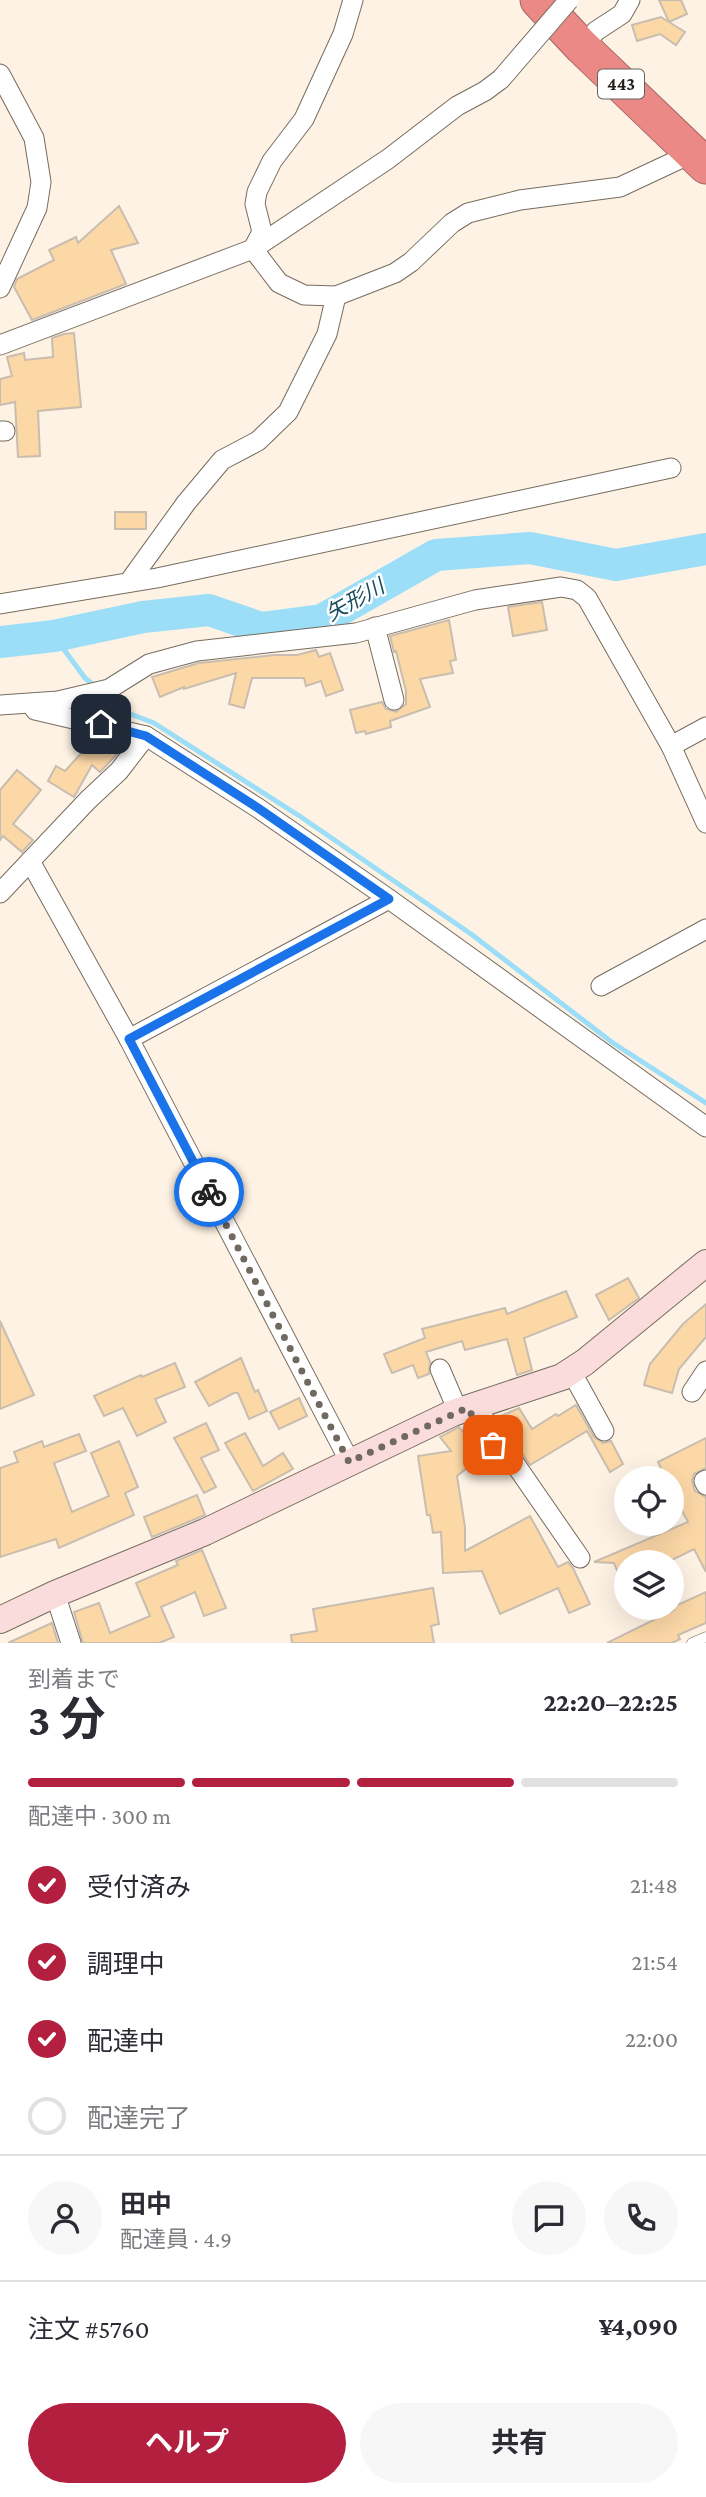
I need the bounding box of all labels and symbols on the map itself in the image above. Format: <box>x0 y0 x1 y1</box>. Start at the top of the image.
road number: 443 <box>598 70 644 98</box>
water label: 矢形川 <box>322 573 390 626</box>
pin <box>71 694 131 754</box>
courier <box>174 1157 244 1227</box>
pin <box>463 1415 523 1475</box>

